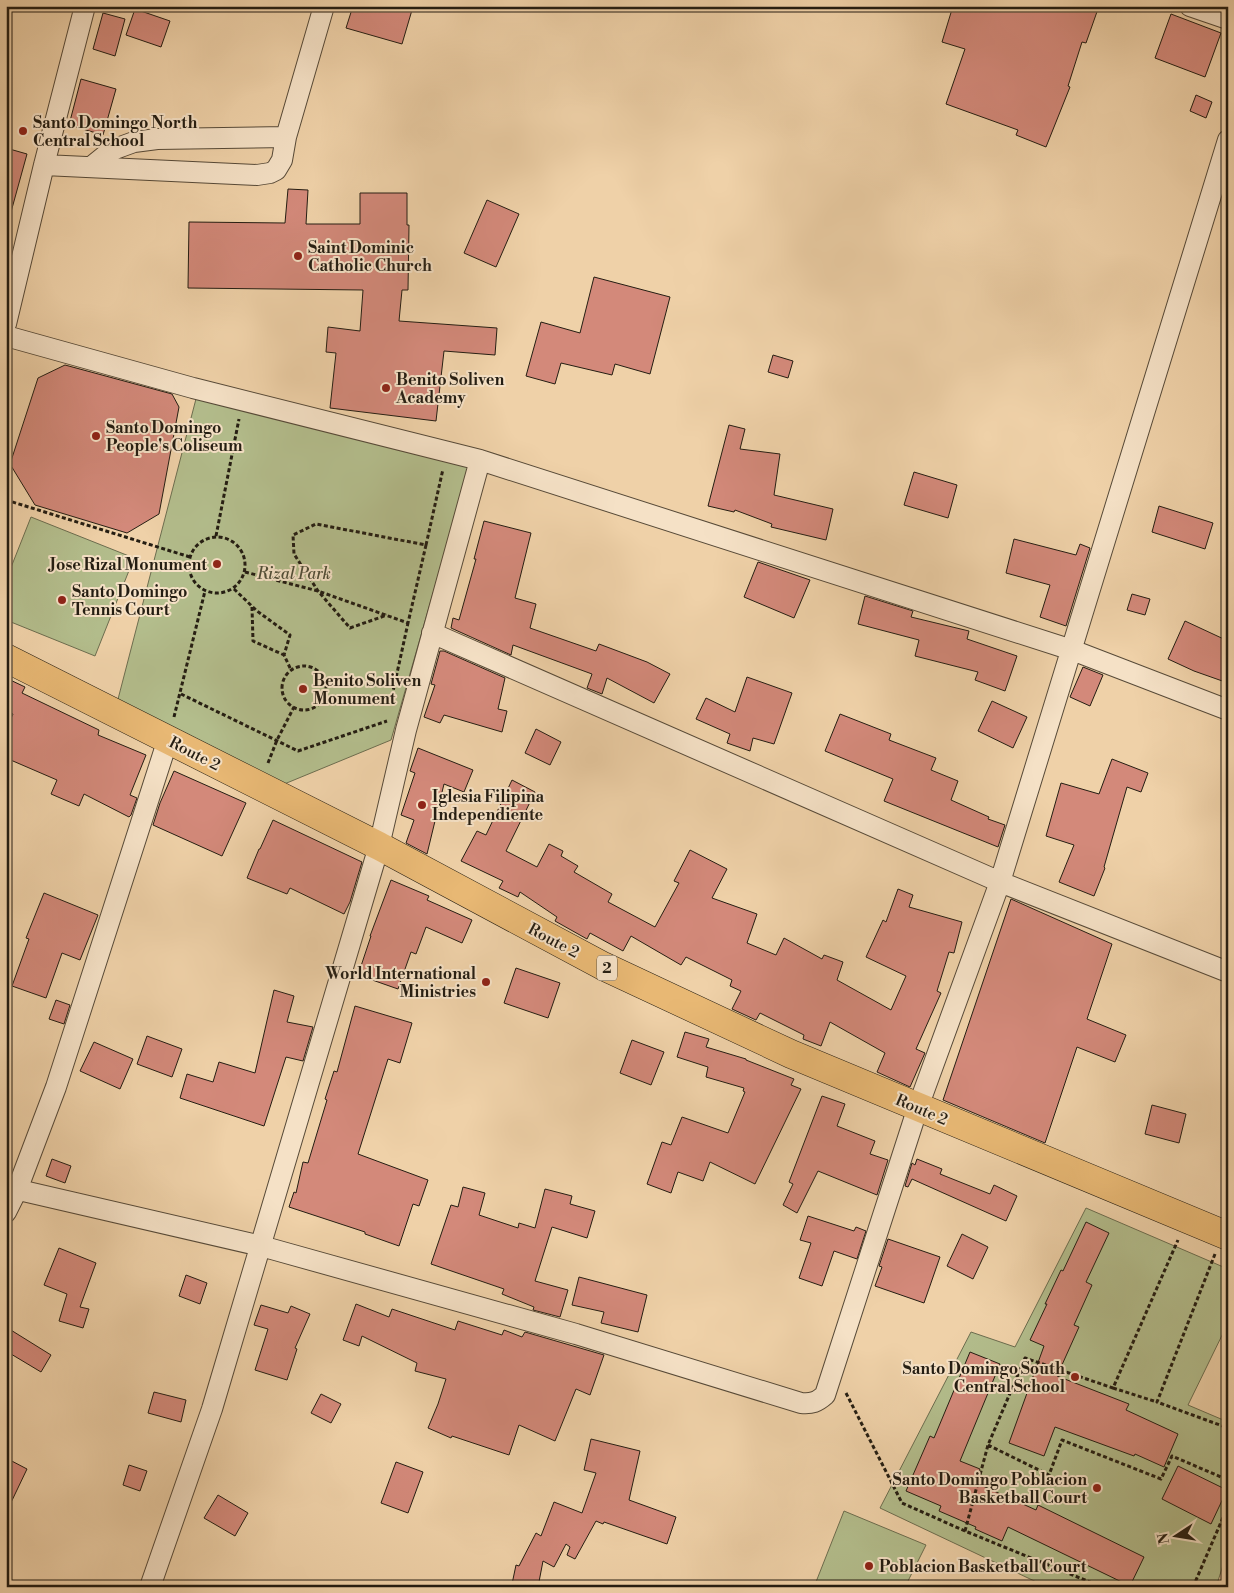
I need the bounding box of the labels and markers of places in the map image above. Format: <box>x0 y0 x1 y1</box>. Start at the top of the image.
place label: Santo Domingo North Central School <box>33 113 197 151</box>
marker: Santo Domingo North Central School <box>17 125 29 137</box>
place label: Saint Dominic Catholic Church <box>308 238 432 276</box>
marker: Saint Dominic Catholic Church <box>292 250 304 262</box>
place label: Benito Soliven Academy <box>395 370 504 408</box>
marker: Benito Soliven Academy <box>380 382 392 394</box>
place label: Santo Domingo People's Coliseum <box>106 418 243 456</box>
marker: Santo Domingo People's Coliseum <box>90 430 102 442</box>
place label: Jose Rizal Monument <box>48 555 207 575</box>
marker: Jose Rizal Monument <box>211 558 223 570</box>
place label: Santo Domingo Tennis Court <box>72 582 188 620</box>
marker: Santo Domingo Tennis Court <box>56 594 68 606</box>
place label: Benito Soliven Monument <box>313 671 421 709</box>
marker: Benito Soliven Monument <box>297 683 309 695</box>
place label: Iglesia Filipina Independiente <box>432 787 545 825</box>
marker: Iglesia Filipina Independiente <box>416 799 428 811</box>
place label: World International Ministries <box>324 964 477 1002</box>
marker: World International Ministries <box>480 976 492 988</box>
place label: Santo Domingo South Central School <box>903 1359 1066 1397</box>
marker: Santo Domingo South Central School <box>1069 1371 1081 1383</box>
place label: Santo Domingo Poblacion Basketball Court <box>893 1470 1087 1508</box>
marker: Santo Domingo Poblacion Basketball Court <box>1091 1482 1103 1494</box>
place label: Poblacion Basketball Court <box>879 1557 1087 1577</box>
marker: Poblacion Basketball Court <box>863 1560 875 1572</box>

